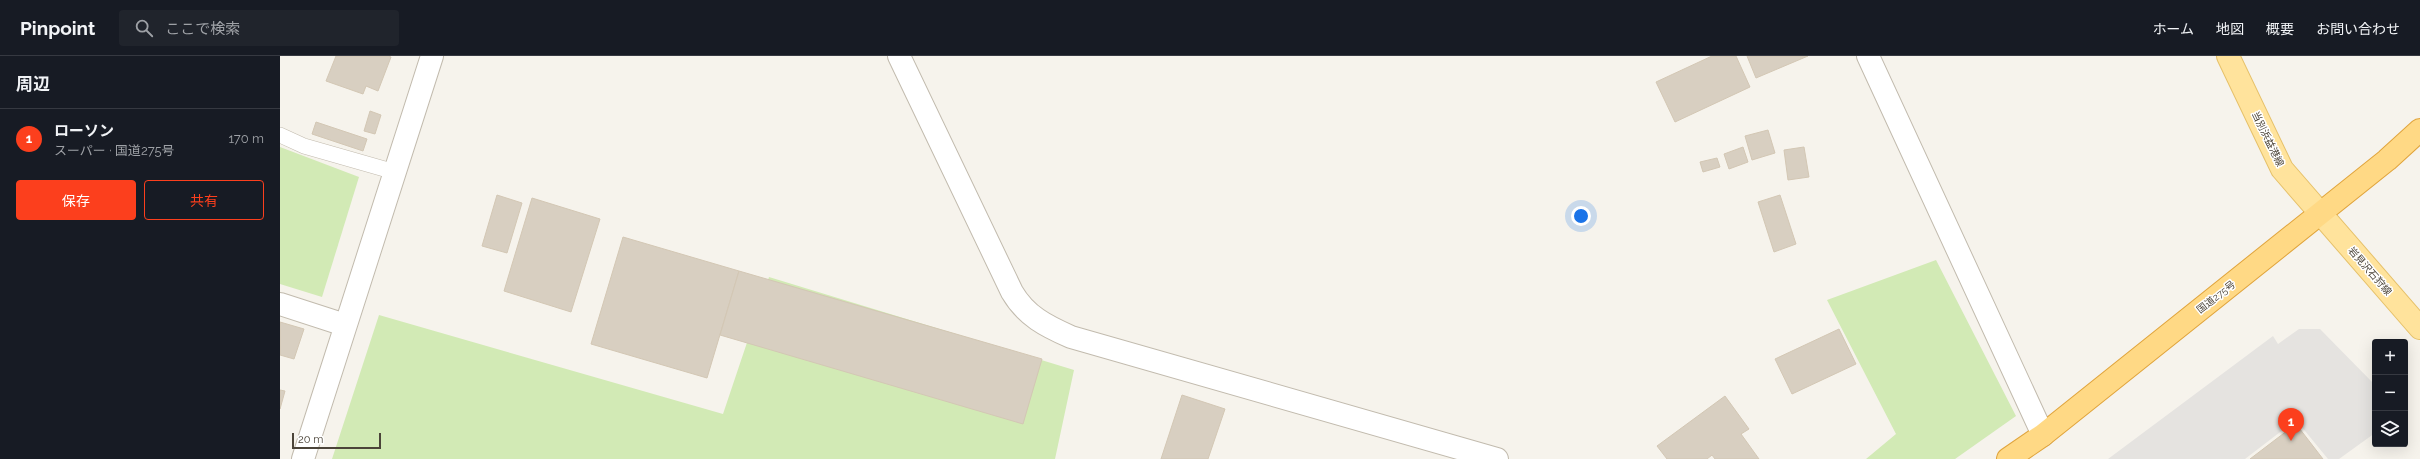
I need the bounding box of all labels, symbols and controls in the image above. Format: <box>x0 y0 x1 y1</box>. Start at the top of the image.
search box <box>119 10 399 46</box>
text: Pinpoint <box>20 17 95 39</box>
icon: search <box>133 17 155 39</box>
text: ここで検索 <box>165 20 240 38</box>
text: ホーム <box>2152 21 2194 37</box>
text: 地図 <box>2216 21 2244 37</box>
text: 概要 <box>2266 21 2294 37</box>
text: お問い合わせ <box>2316 21 2400 37</box>
text: 周辺 <box>16 74 50 94</box>
street label: 当別浜益港線 <box>2250 110 2286 168</box>
text: ローソン <box>54 122 114 140</box>
text: 1 <box>26 131 32 146</box>
text: 170 m <box>228 131 264 146</box>
text: スーパー · 国道275号 <box>54 143 175 158</box>
button: 保存 <box>16 180 136 220</box>
button: 共有 <box>144 180 264 220</box>
your location <box>1571 206 1591 226</box>
street label: 岩見沢石狩線 <box>2346 245 2394 297</box>
street label: 国道275号 <box>2195 279 2237 315</box>
map controls <box>2372 339 2408 447</box>
button: + <box>2372 339 2408 375</box>
button: − <box>2372 375 2408 411</box>
pin: 1 <box>2278 408 2304 441</box>
button: layers <box>2372 411 2408 447</box>
scale bar <box>292 431 381 450</box>
text: 20 m <box>298 433 323 446</box>

